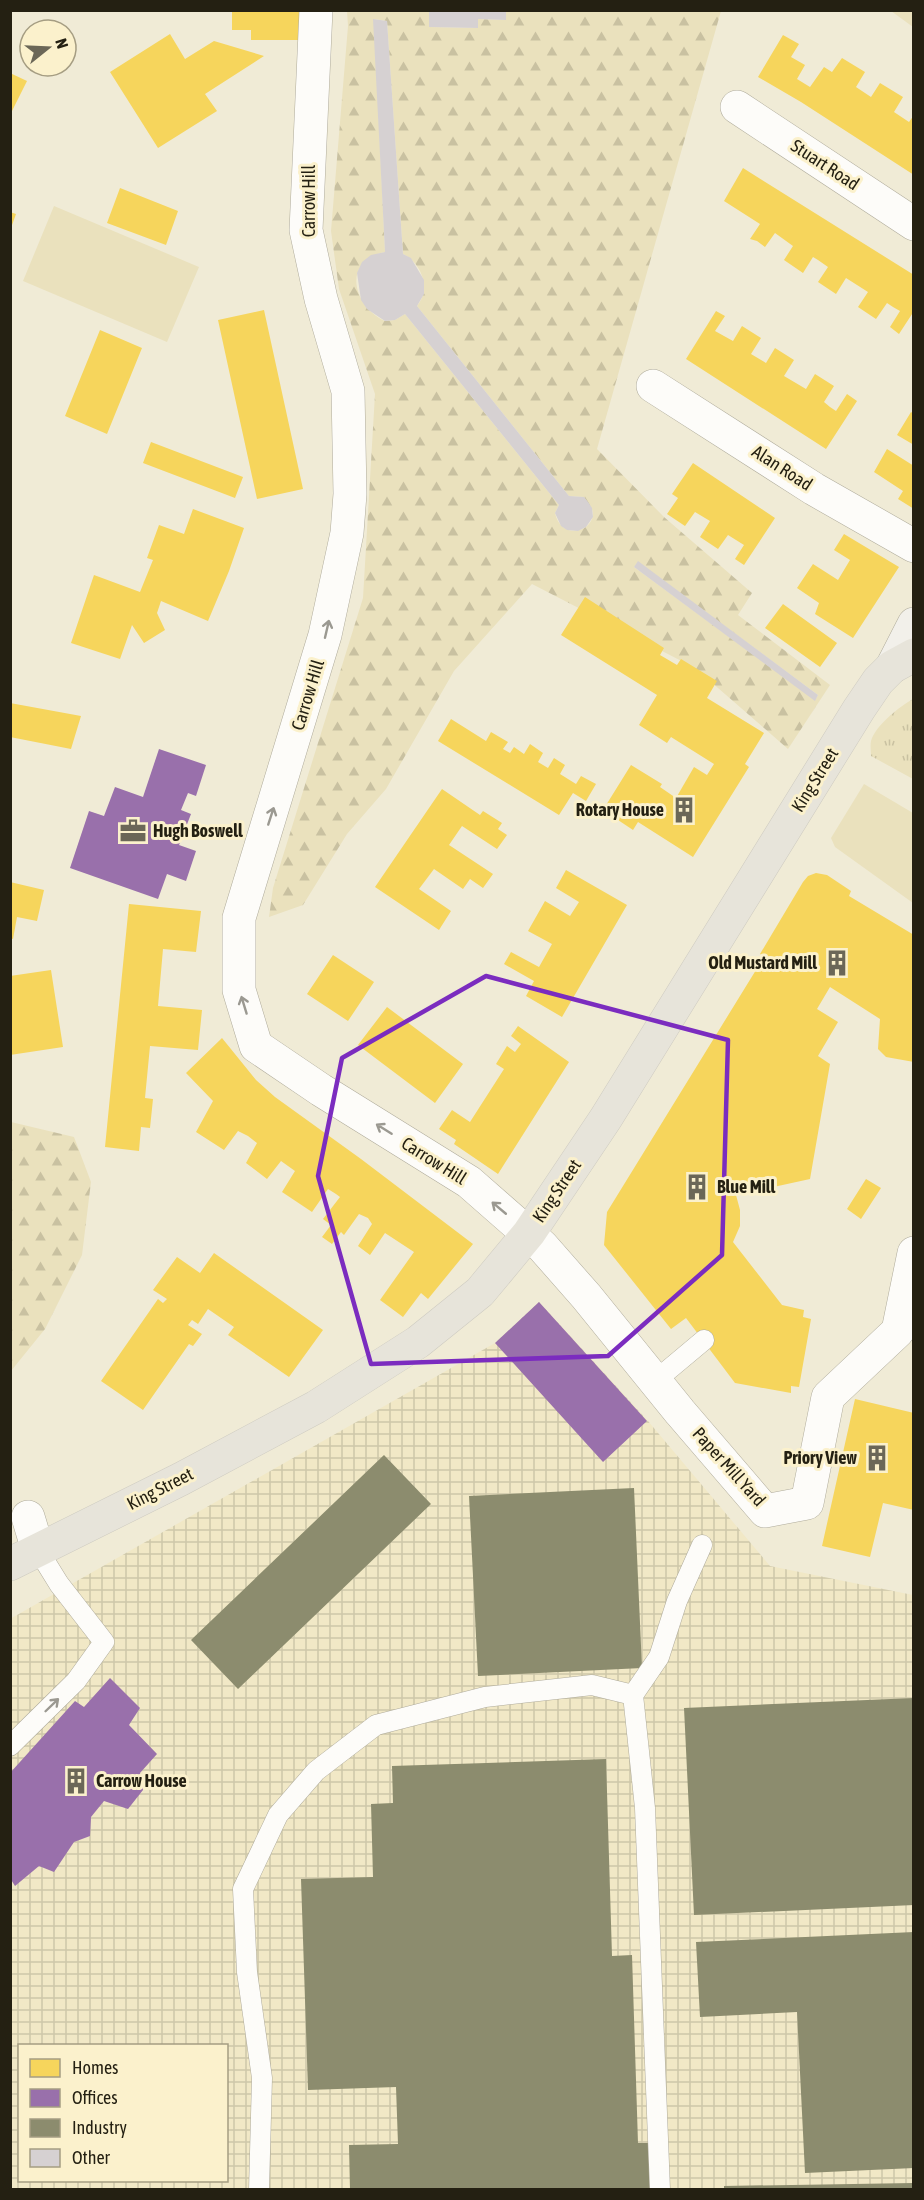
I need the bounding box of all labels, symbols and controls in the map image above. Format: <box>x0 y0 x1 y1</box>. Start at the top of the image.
north arrow <box>18 18 78 78</box>
text: N <box>52 36 72 51</box>
street label: Stuart Road <box>787 135 863 194</box>
street label: Carrow Hill <box>298 164 319 237</box>
street label: Alan Road <box>748 440 816 495</box>
one-way arrow <box>321 620 333 639</box>
street label: Carrow Hill <box>287 657 328 733</box>
street label: King Street <box>787 744 842 816</box>
building icon: Rotary House <box>669 795 699 825</box>
place label: Rotary House <box>576 799 664 820</box>
one-way arrow <box>266 807 277 826</box>
office icon: Hugh Boswell <box>118 816 148 846</box>
place label: Hugh Boswell <box>153 820 243 841</box>
building icon: Old Mustard Mill <box>822 948 852 978</box>
place label: Old Mustard Mill <box>708 952 817 973</box>
one-way arrow <box>238 996 249 1015</box>
one-way arrow <box>376 1123 393 1135</box>
street label: Carrow Hill <box>398 1132 471 1189</box>
street label: King Street <box>528 1155 585 1226</box>
building icon: Blue Mill <box>682 1172 712 1202</box>
place label: Blue Mill <box>717 1176 776 1197</box>
one-way arrow <box>491 1201 507 1214</box>
street label: Paper Mill Yard <box>689 1423 770 1510</box>
building icon: Priory View <box>862 1443 892 1473</box>
place label: Priory View <box>783 1447 857 1468</box>
street label: King Street <box>123 1463 196 1514</box>
one-way arrow <box>45 1697 60 1712</box>
building icon: Carrow House <box>61 1766 91 1796</box>
place label: Carrow House <box>96 1770 187 1791</box>
legend <box>18 2044 228 2182</box>
text: Homes <box>72 2057 118 2078</box>
text: Offices <box>72 2087 118 2108</box>
text: Industry <box>72 2117 127 2138</box>
text: Other <box>72 2147 111 2168</box>

